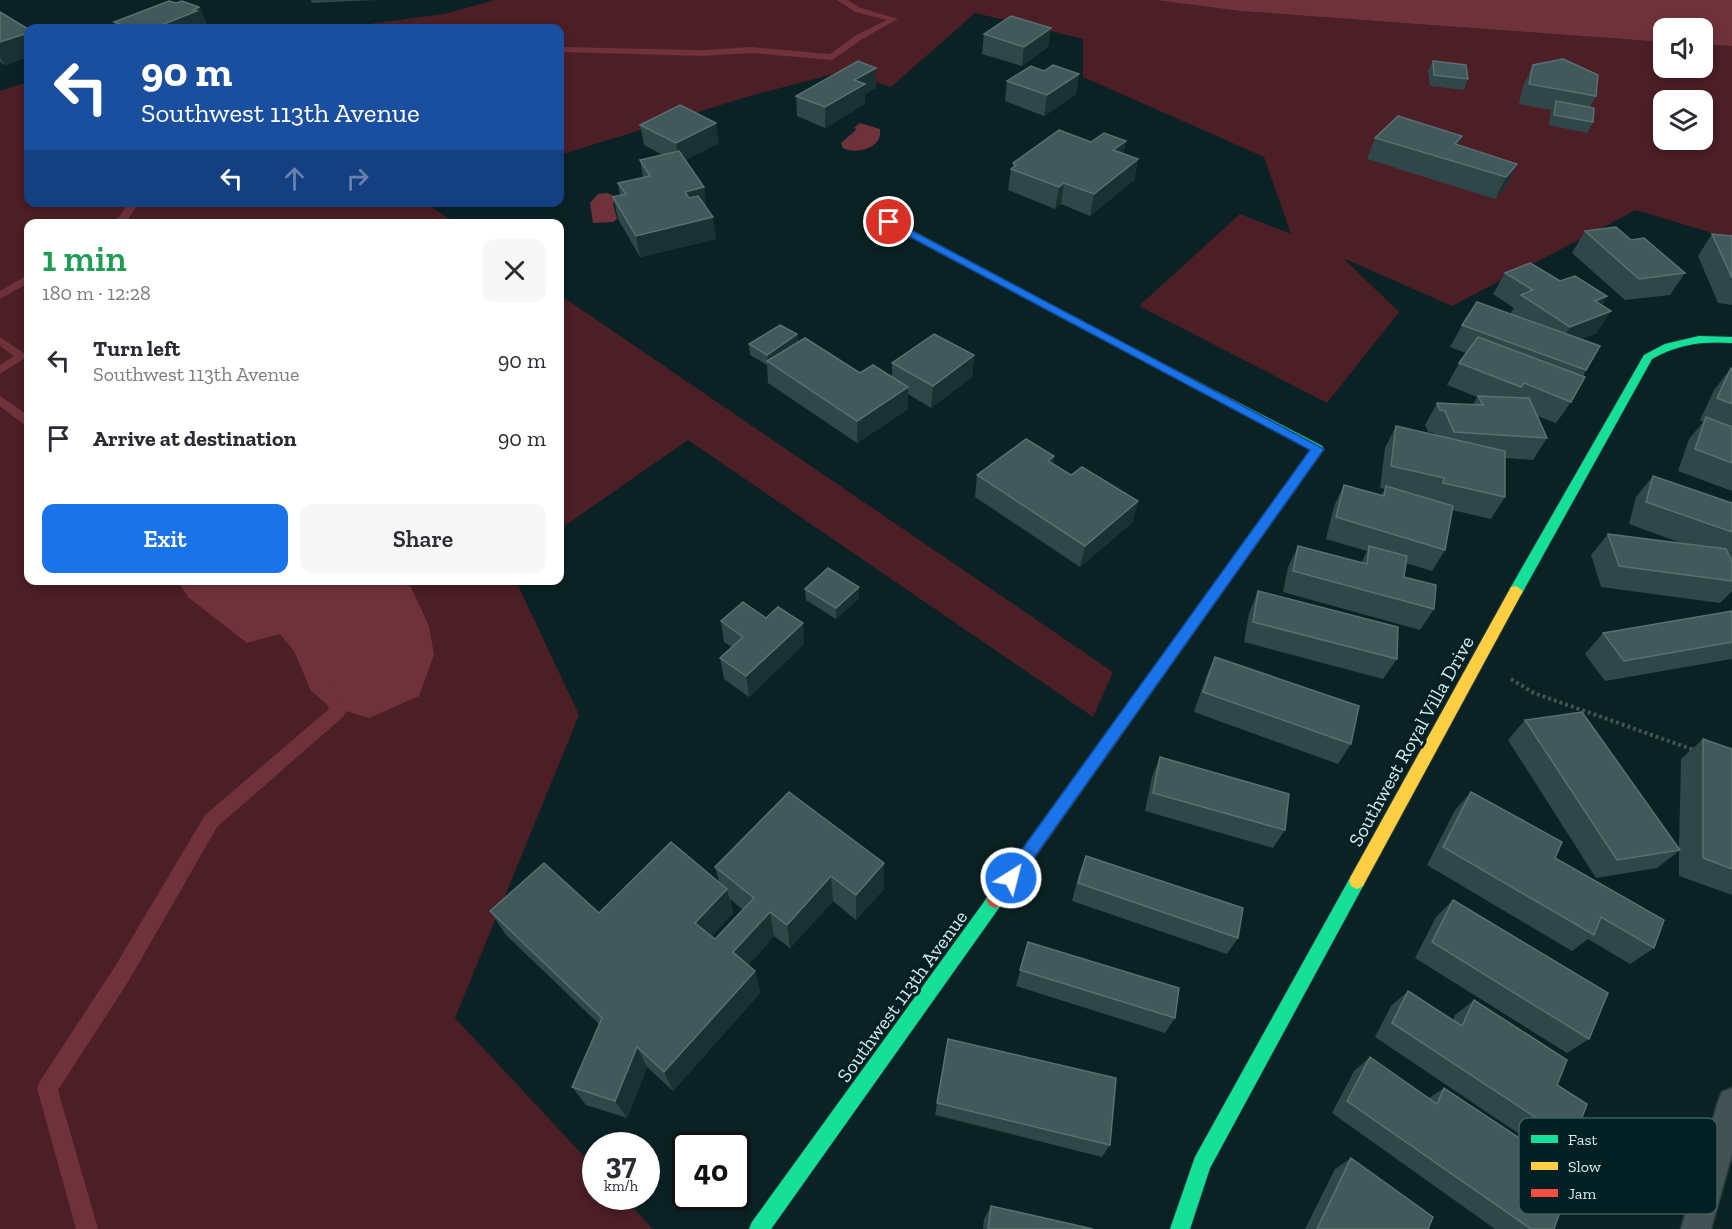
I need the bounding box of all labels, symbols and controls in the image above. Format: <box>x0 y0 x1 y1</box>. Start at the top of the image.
map controls <box>1653 18 1713 150</box>
button: sound <box>1653 18 1713 78</box>
text: 90 m <box>141 46 232 97</box>
icon: left <box>42 48 120 126</box>
button: layers <box>1653 90 1713 150</box>
text: Southwest 113th Avenue <box>141 97 420 129</box>
icon: left <box>215 162 248 195</box>
icon: ahead <box>278 162 311 195</box>
icon: right <box>341 162 374 195</box>
pin <box>863 196 914 247</box>
icon: arrive <box>872 205 905 238</box>
text: 1 min <box>42 237 127 280</box>
button: close <box>483 239 546 302</box>
text: 180 m · 12:28 <box>42 281 151 305</box>
text: Turn left <box>93 335 180 362</box>
icon: left <box>42 344 75 377</box>
text: 90 m <box>498 347 546 374</box>
text: Southwest 113th Avenue <box>93 362 300 386</box>
icon: arrive <box>42 422 75 455</box>
text: Arrive at destination <box>93 425 296 452</box>
text: 90 m <box>498 425 546 452</box>
button: Exit <box>42 504 288 573</box>
button: Share <box>300 504 546 573</box>
street label: Southwest Royal Villa Drive <box>1343 632 1479 850</box>
position arrow <box>979 846 1043 910</box>
street label: Southwest 113th Avenue <box>832 905 972 1087</box>
legend <box>1519 1118 1717 1214</box>
text: Fast <box>1568 1130 1597 1149</box>
speed limit sign: 40 <box>672 1132 750 1210</box>
text: 37 <box>606 1146 636 1182</box>
text: Slow <box>1568 1157 1602 1176</box>
text: km/h <box>604 1177 638 1195</box>
text: Jam <box>1568 1184 1597 1203</box>

